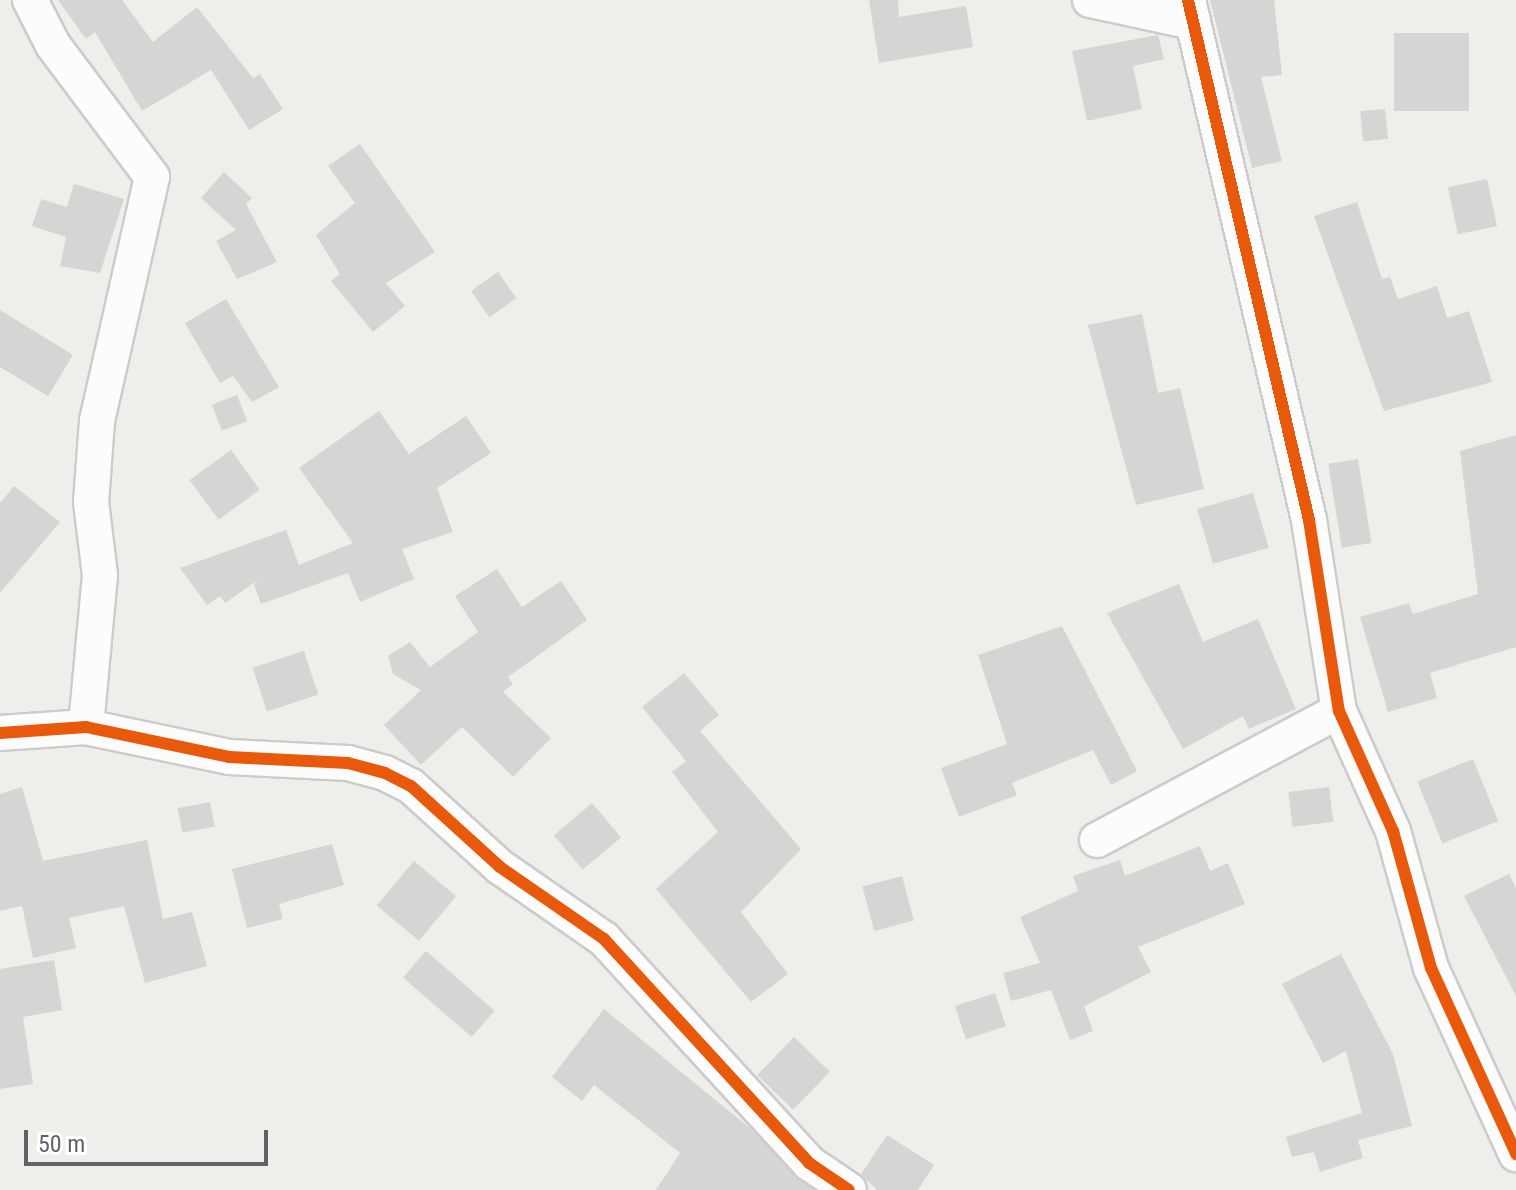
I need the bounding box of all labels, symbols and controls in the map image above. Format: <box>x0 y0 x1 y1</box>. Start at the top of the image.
scale bar <box>28 1114 272 1164</box>
text: 50 m <box>38 1130 85 1158</box>

